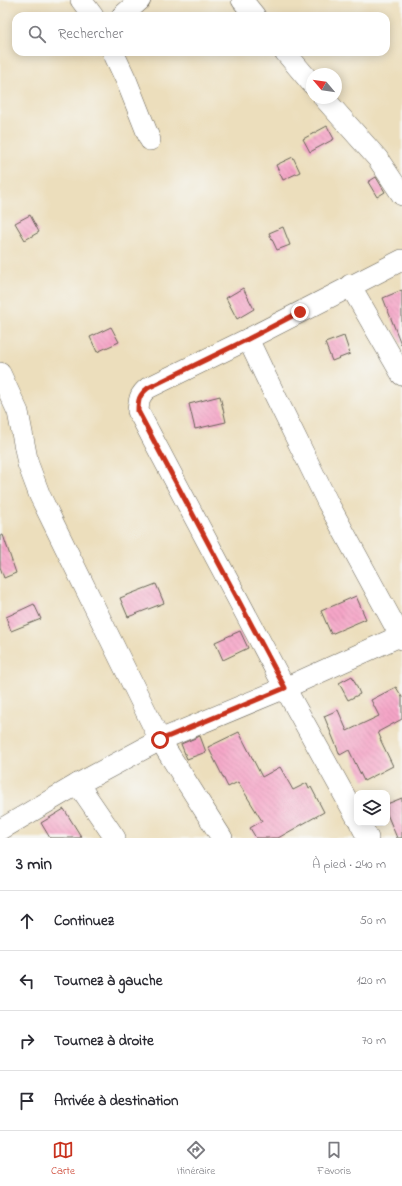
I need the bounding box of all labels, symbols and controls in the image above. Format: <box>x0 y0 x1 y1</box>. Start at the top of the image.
search box <box>12 12 390 56</box>
icon: search <box>26 23 48 45</box>
text: Rechercher <box>58 23 123 45</box>
north arrow <box>306 68 342 104</box>
route end <box>291 303 309 321</box>
route start <box>151 731 169 749</box>
map controls <box>354 790 390 826</box>
button: layers <box>354 790 390 826</box>
text: 3 min <box>16 852 52 877</box>
text: À pied · 240 m <box>312 855 386 874</box>
icon: ahead <box>16 910 38 932</box>
text: Continuez <box>54 910 114 932</box>
text: 50 m <box>360 911 386 930</box>
icon: left <box>16 970 38 992</box>
text: Tournez à gauche <box>54 970 162 992</box>
text: 120 m <box>356 971 386 990</box>
icon: right <box>16 1030 38 1052</box>
text: Tournez à droite <box>54 1030 154 1052</box>
text: 70 m <box>362 1031 386 1050</box>
icon: arrive <box>16 1090 38 1112</box>
text: Arrivée à destination <box>54 1090 179 1112</box>
tab: Carte <box>51 1139 75 1179</box>
tab: Itinéraire <box>177 1139 215 1179</box>
tab: Favoris <box>317 1139 351 1179</box>

